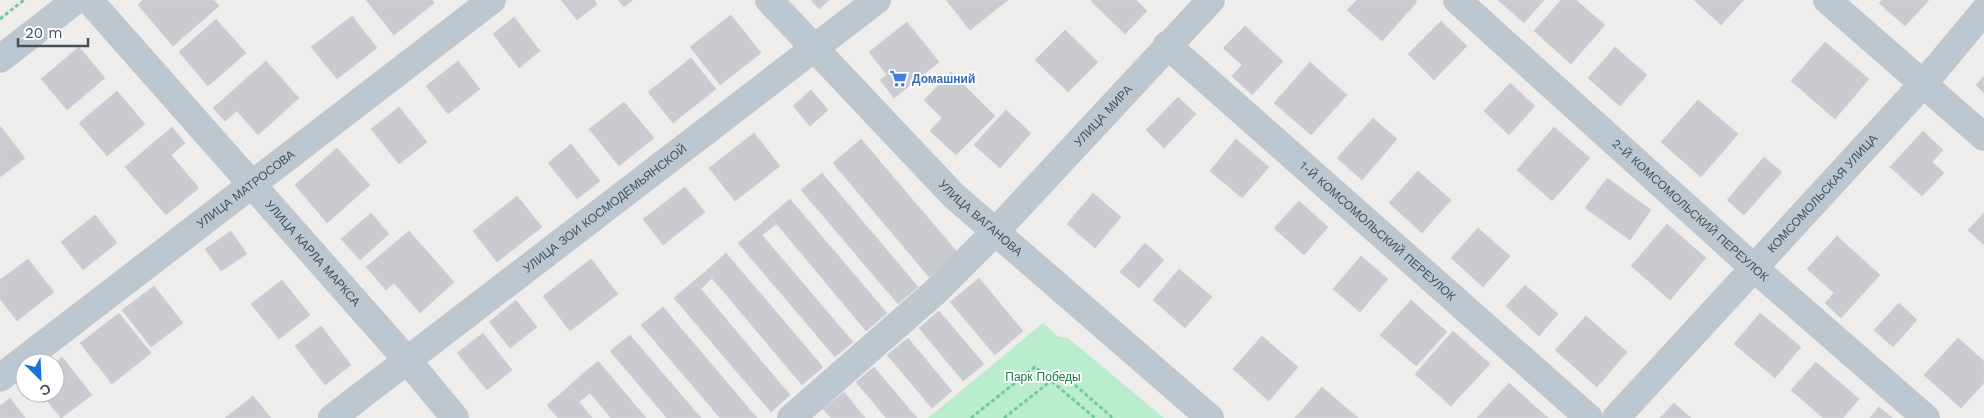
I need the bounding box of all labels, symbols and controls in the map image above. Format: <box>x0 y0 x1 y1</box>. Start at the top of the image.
scale bar <box>18 15 88 47</box>
text: 20 m <box>25 24 63 42</box>
supermarket icon: Домашний <box>888 69 908 89</box>
place label: Домашний <box>912 72 975 86</box>
street label: УЛИЦА МИРА <box>1071 82 1135 149</box>
street label: КОМСОМОЛЬСКАЯ УЛИЦА <box>1765 131 1880 256</box>
street label: 2-Й КОМСОМОЛЬСКИЙ ПЕРЕУЛОК <box>1609 136 1771 284</box>
street label: УЛИЦА ЗОИ КОСМОДЕМЬЯНСКОЙ <box>521 141 689 276</box>
street label: УЛИЦА МАТРОСОВА <box>194 147 298 231</box>
street label: 1-Й КОМСОМОЛЬСКИЙ ПЕРЕУЛОК <box>1297 159 1458 304</box>
street label: УЛИЦА ВАГАНОВА <box>936 177 1025 259</box>
street label: УЛИЦА КАРЛА МАРКСА <box>262 198 363 309</box>
north arrow <box>15 353 65 403</box>
park label: Парк Победы <box>1005 370 1081 384</box>
text: С <box>37 381 53 399</box>

